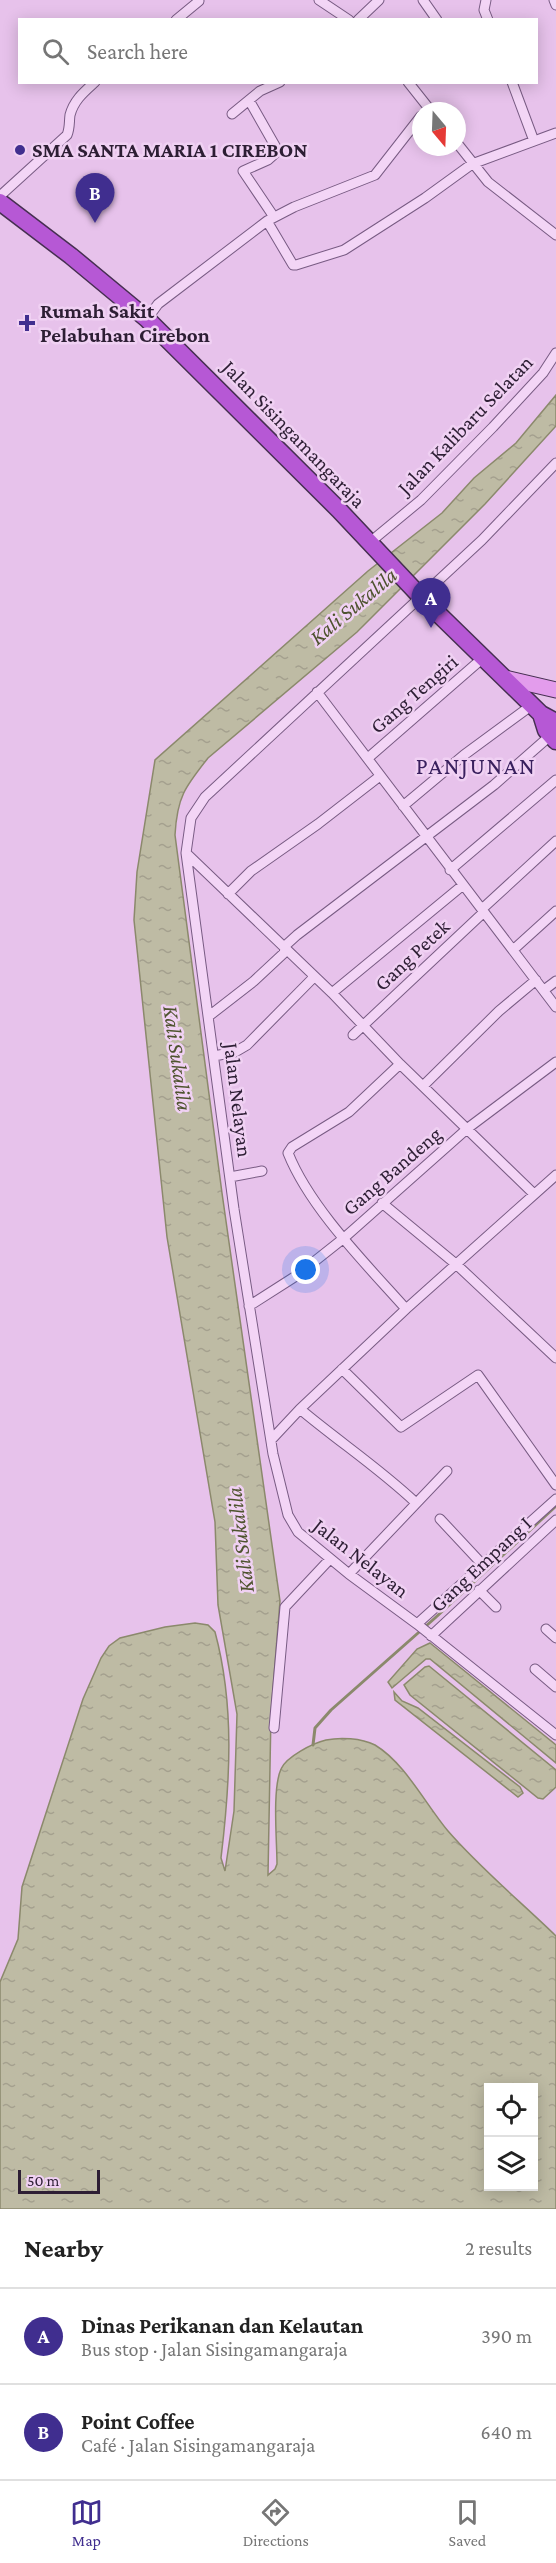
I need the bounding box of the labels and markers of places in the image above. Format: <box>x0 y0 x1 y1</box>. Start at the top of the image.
place label: SMA SANTA MARIA 1 CIREBON <box>32 138 307 162</box>
marker: SMA SANTA MARIA 1 CIREBON <box>13 143 27 157</box>
pin: B <box>76 174 115 223</box>
place label: Rumah Sakit Pelabuhan Cirebon <box>40 299 210 347</box>
marker: Rumah Sakit Pelabuhan Cirebon <box>18 314 36 332</box>
pin: A <box>412 578 450 628</box>

